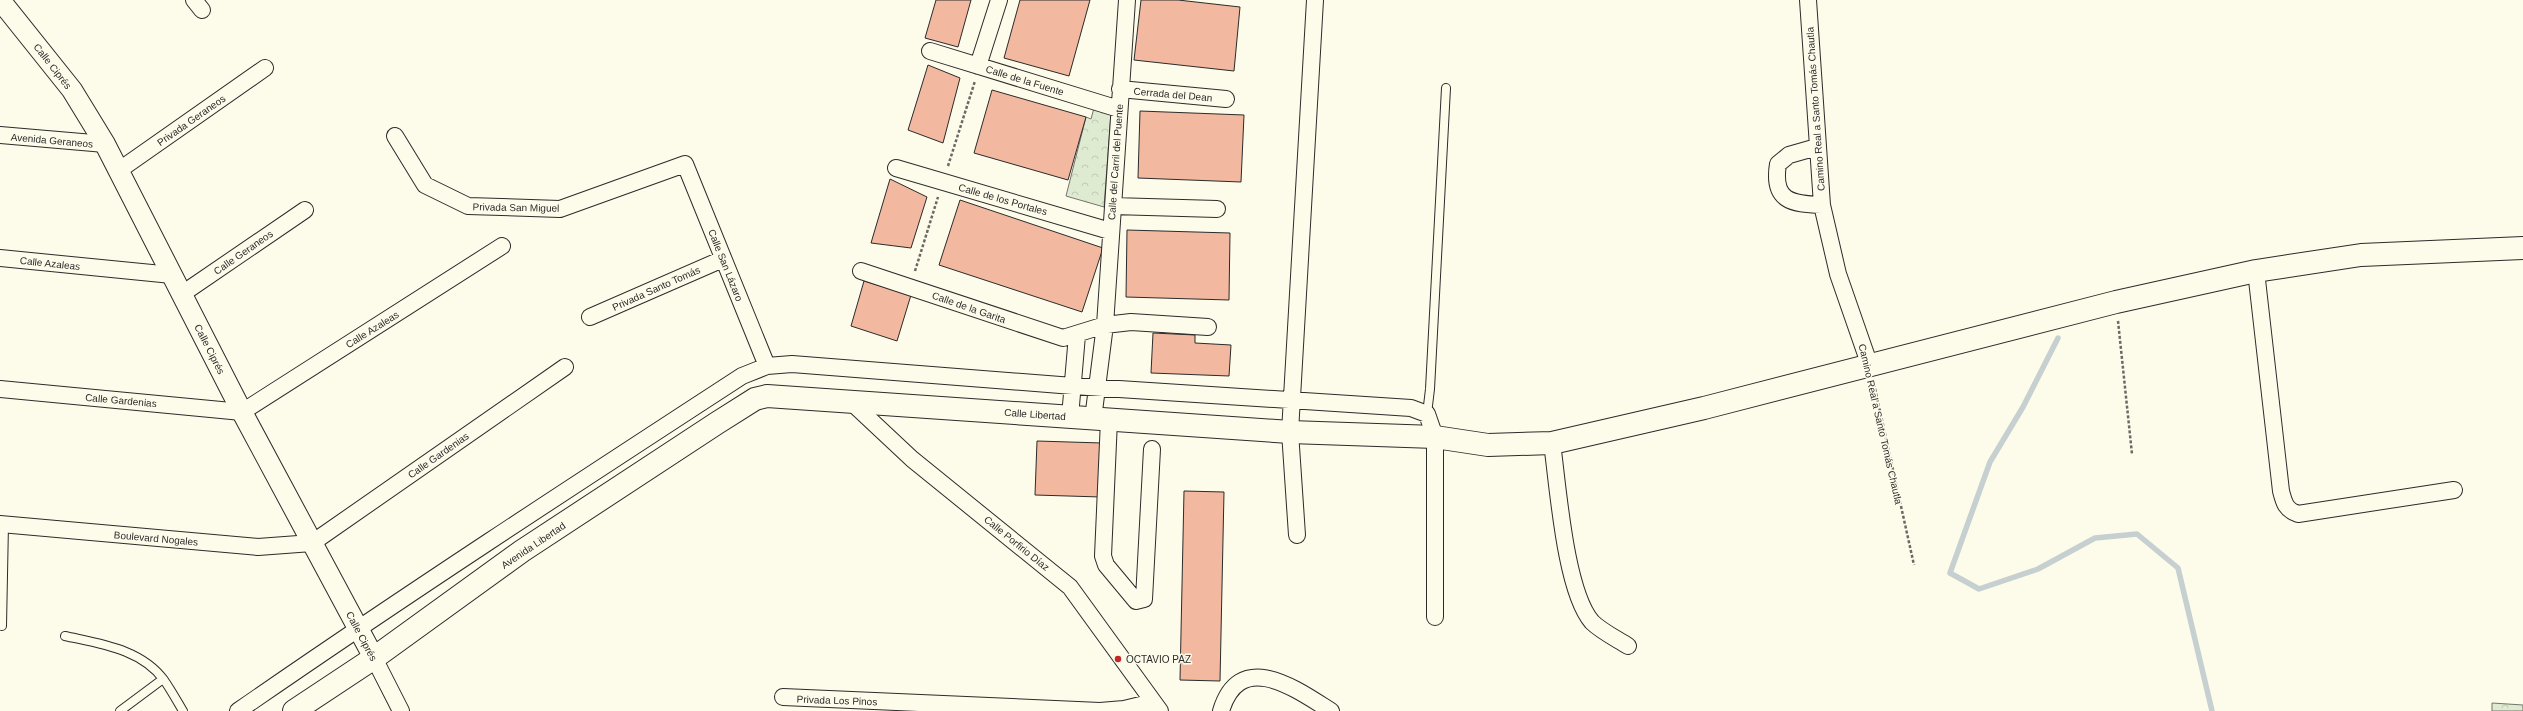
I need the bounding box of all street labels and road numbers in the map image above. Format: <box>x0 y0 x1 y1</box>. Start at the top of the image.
street label: Camino Real a Santo Tomás Chautla <box>1804 26 1827 191</box>
street label: Calle Ciprés <box>32 41 74 91</box>
street label: Calle de la Fuente <box>984 63 1066 98</box>
street label: Cerrada del Dean <box>1133 86 1213 103</box>
street label: Privada Geraneos <box>155 93 227 148</box>
street label: Calle del Carril del Puente <box>1106 103 1125 220</box>
street label: Avenida Geraneos <box>10 131 94 150</box>
street label: Calle de los Portales <box>957 182 1048 217</box>
street label: Privada San Miguel <box>473 201 559 214</box>
street label: Calle Geraneos <box>212 228 275 277</box>
street label: Calle San Lázaro <box>706 228 745 303</box>
street label: Calle Azaleas <box>19 255 81 272</box>
street label: Privada Santo Tomás <box>611 264 702 313</box>
street label: Calle de la Garita <box>931 290 1008 325</box>
street label: Calle Azaleas <box>344 309 401 350</box>
street label: Calle Ciprés <box>192 322 227 376</box>
street label: Camino Real a Santo Tomás Chautla <box>1857 343 1904 506</box>
street label: Calle Gardenias <box>85 392 157 409</box>
street label: Calle Libertad <box>1004 407 1066 422</box>
street label: Calle Gardenias <box>406 430 471 480</box>
street label: Calle Porfirio Díaz <box>982 514 1051 573</box>
street label: Avenida Libertad <box>499 520 567 571</box>
street label: Boulevard Nogales <box>113 529 199 548</box>
street label: Calle Ciprés <box>344 610 379 663</box>
street label: Privada Los Pinos <box>797 694 877 707</box>

